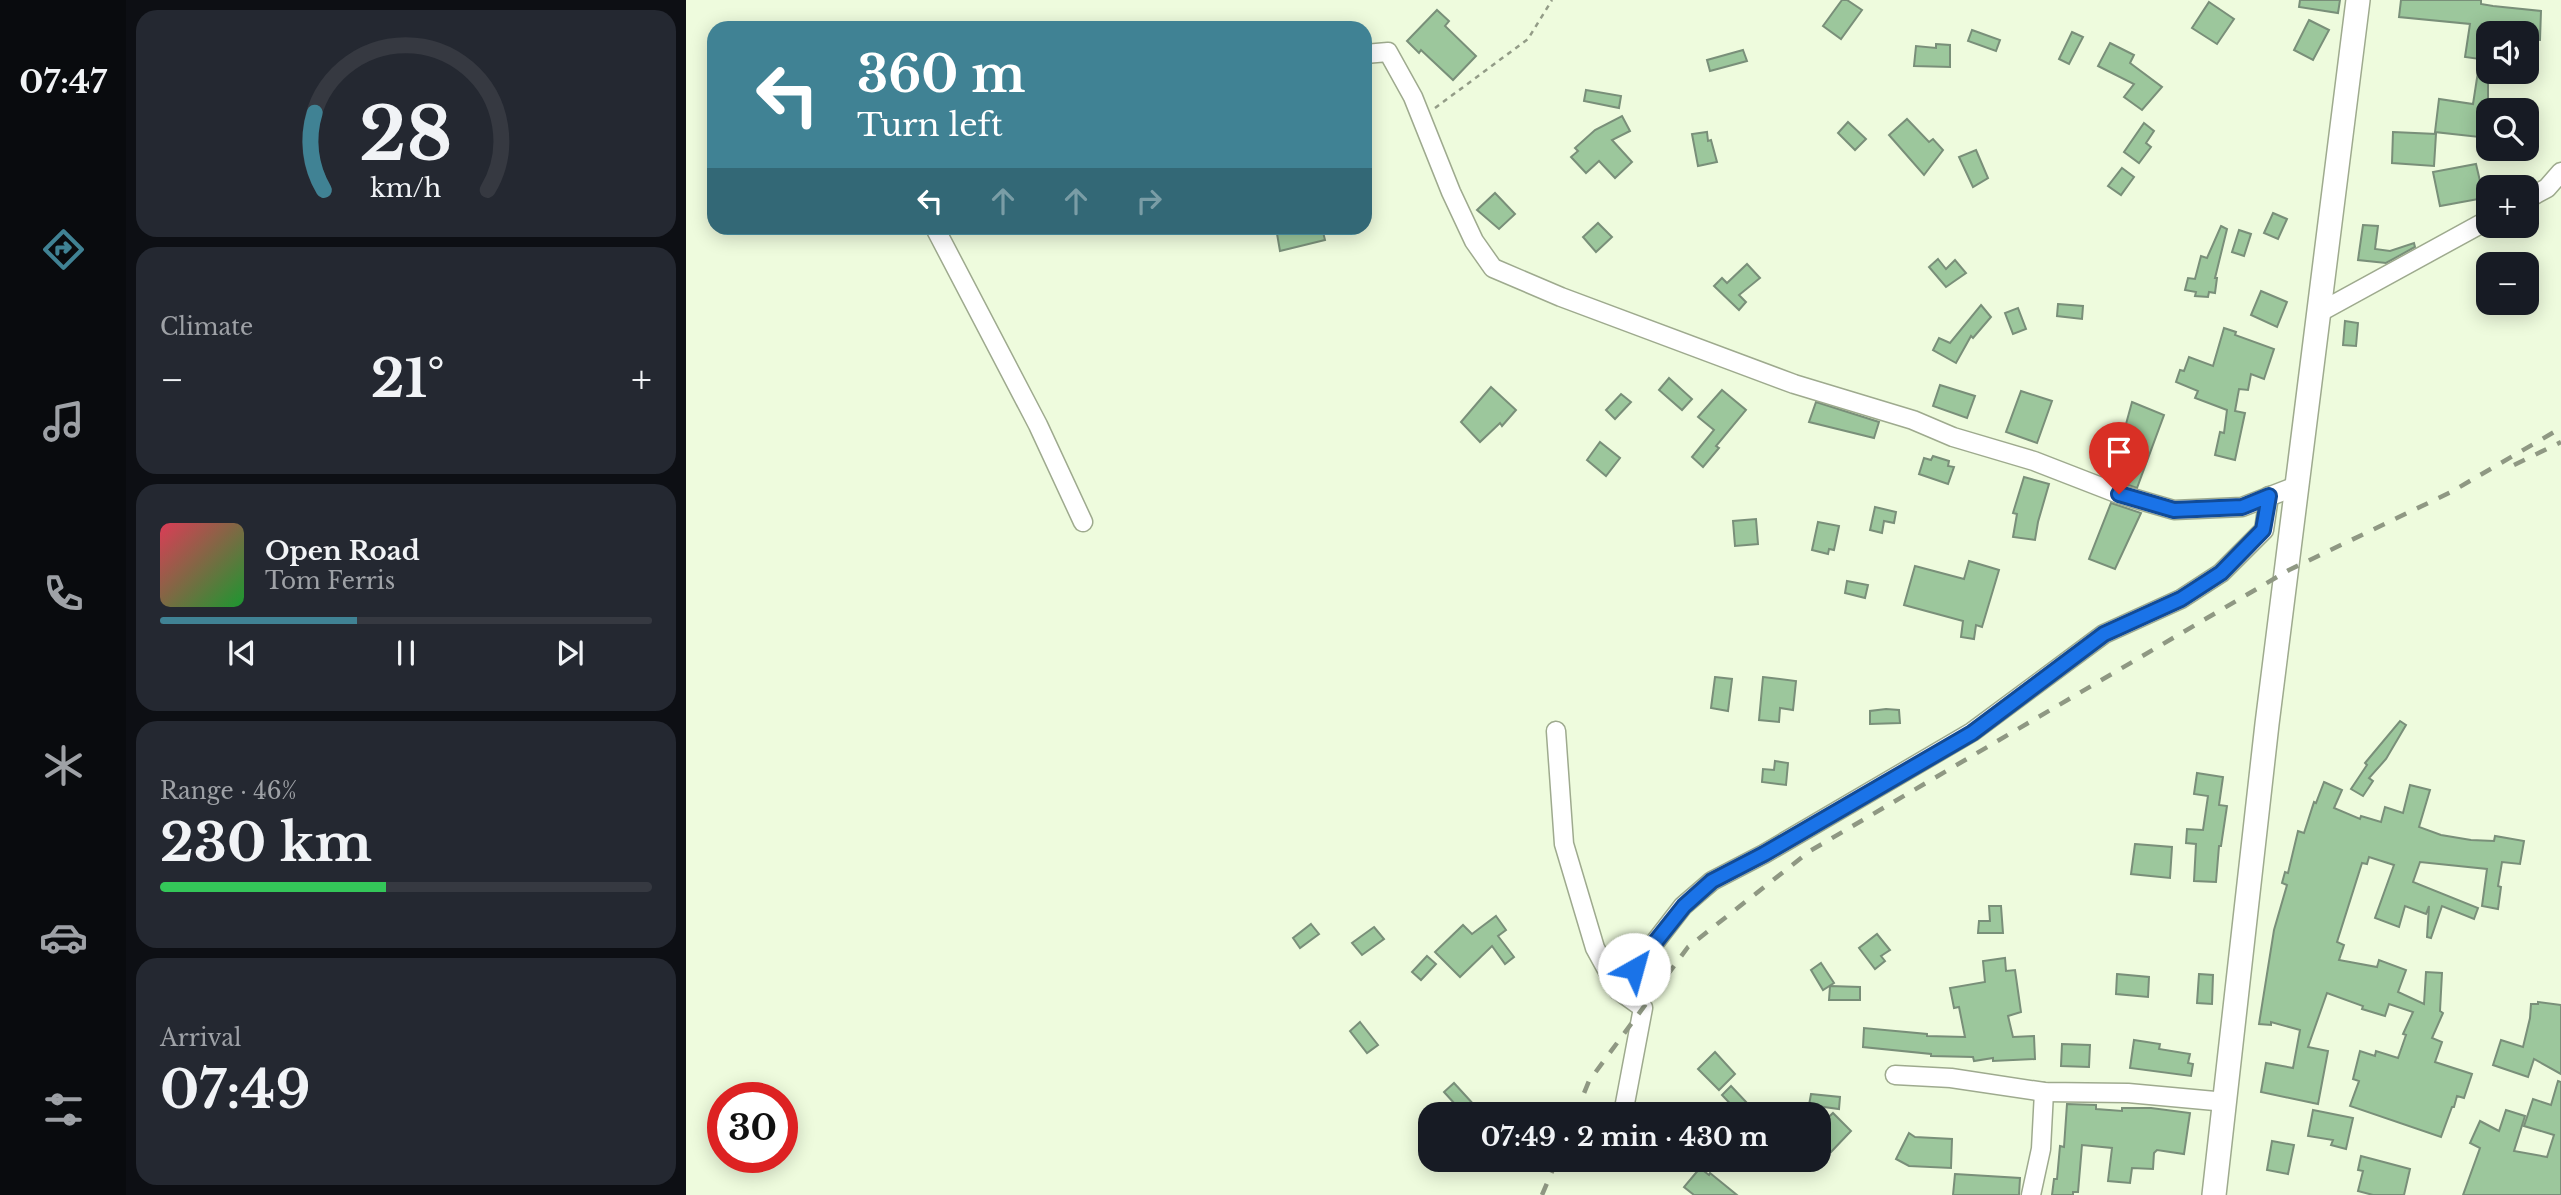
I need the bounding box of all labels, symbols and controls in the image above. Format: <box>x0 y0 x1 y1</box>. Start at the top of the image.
map controls <box>2476 21 2539 315</box>
button: sound <box>2476 21 2539 84</box>
text: 360 m <box>857 44 1025 105</box>
icon: left <box>742 49 833 140</box>
text: 07:47 <box>19 62 107 102</box>
text: 28 <box>359 89 453 180</box>
button: search <box>2476 98 2539 161</box>
text: Turn left <box>857 105 1003 145</box>
text: km/h <box>371 172 441 203</box>
button: + <box>2476 175 2539 238</box>
icon: left <box>911 182 949 220</box>
icon: ahead <box>984 182 1022 220</box>
icon: ahead <box>1057 182 1095 220</box>
icon: right <box>1130 182 1168 220</box>
icon: directions <box>39 225 88 274</box>
button: − <box>2476 252 2539 315</box>
text: Climate <box>160 313 253 341</box>
text: 21° <box>371 347 445 411</box>
text: − <box>160 356 184 403</box>
text: + <box>631 356 652 403</box>
icon: music <box>39 397 88 446</box>
pin <box>2089 422 2149 494</box>
icon: arrive <box>2100 433 2138 471</box>
text: Open Road <box>265 535 420 567</box>
text: Tom Ferris <box>265 567 395 595</box>
icon: phone <box>39 569 88 618</box>
icon: previous <box>223 634 261 672</box>
icon: pause <box>387 634 425 672</box>
icon: next <box>551 634 589 672</box>
icon: climate <box>39 741 88 790</box>
text: Range · 46% <box>160 777 297 805</box>
text: 230 km <box>160 811 372 875</box>
icon: car <box>39 913 88 962</box>
position arrow <box>1597 932 1671 1006</box>
text: Arrival <box>160 1024 241 1052</box>
text: 07:49 <box>160 1058 310 1122</box>
speed limit sign: 30 <box>707 1082 798 1173</box>
icon: filters <box>39 1085 88 1134</box>
text: 07:49 · 2 min · 430 m <box>1481 1121 1768 1153</box>

